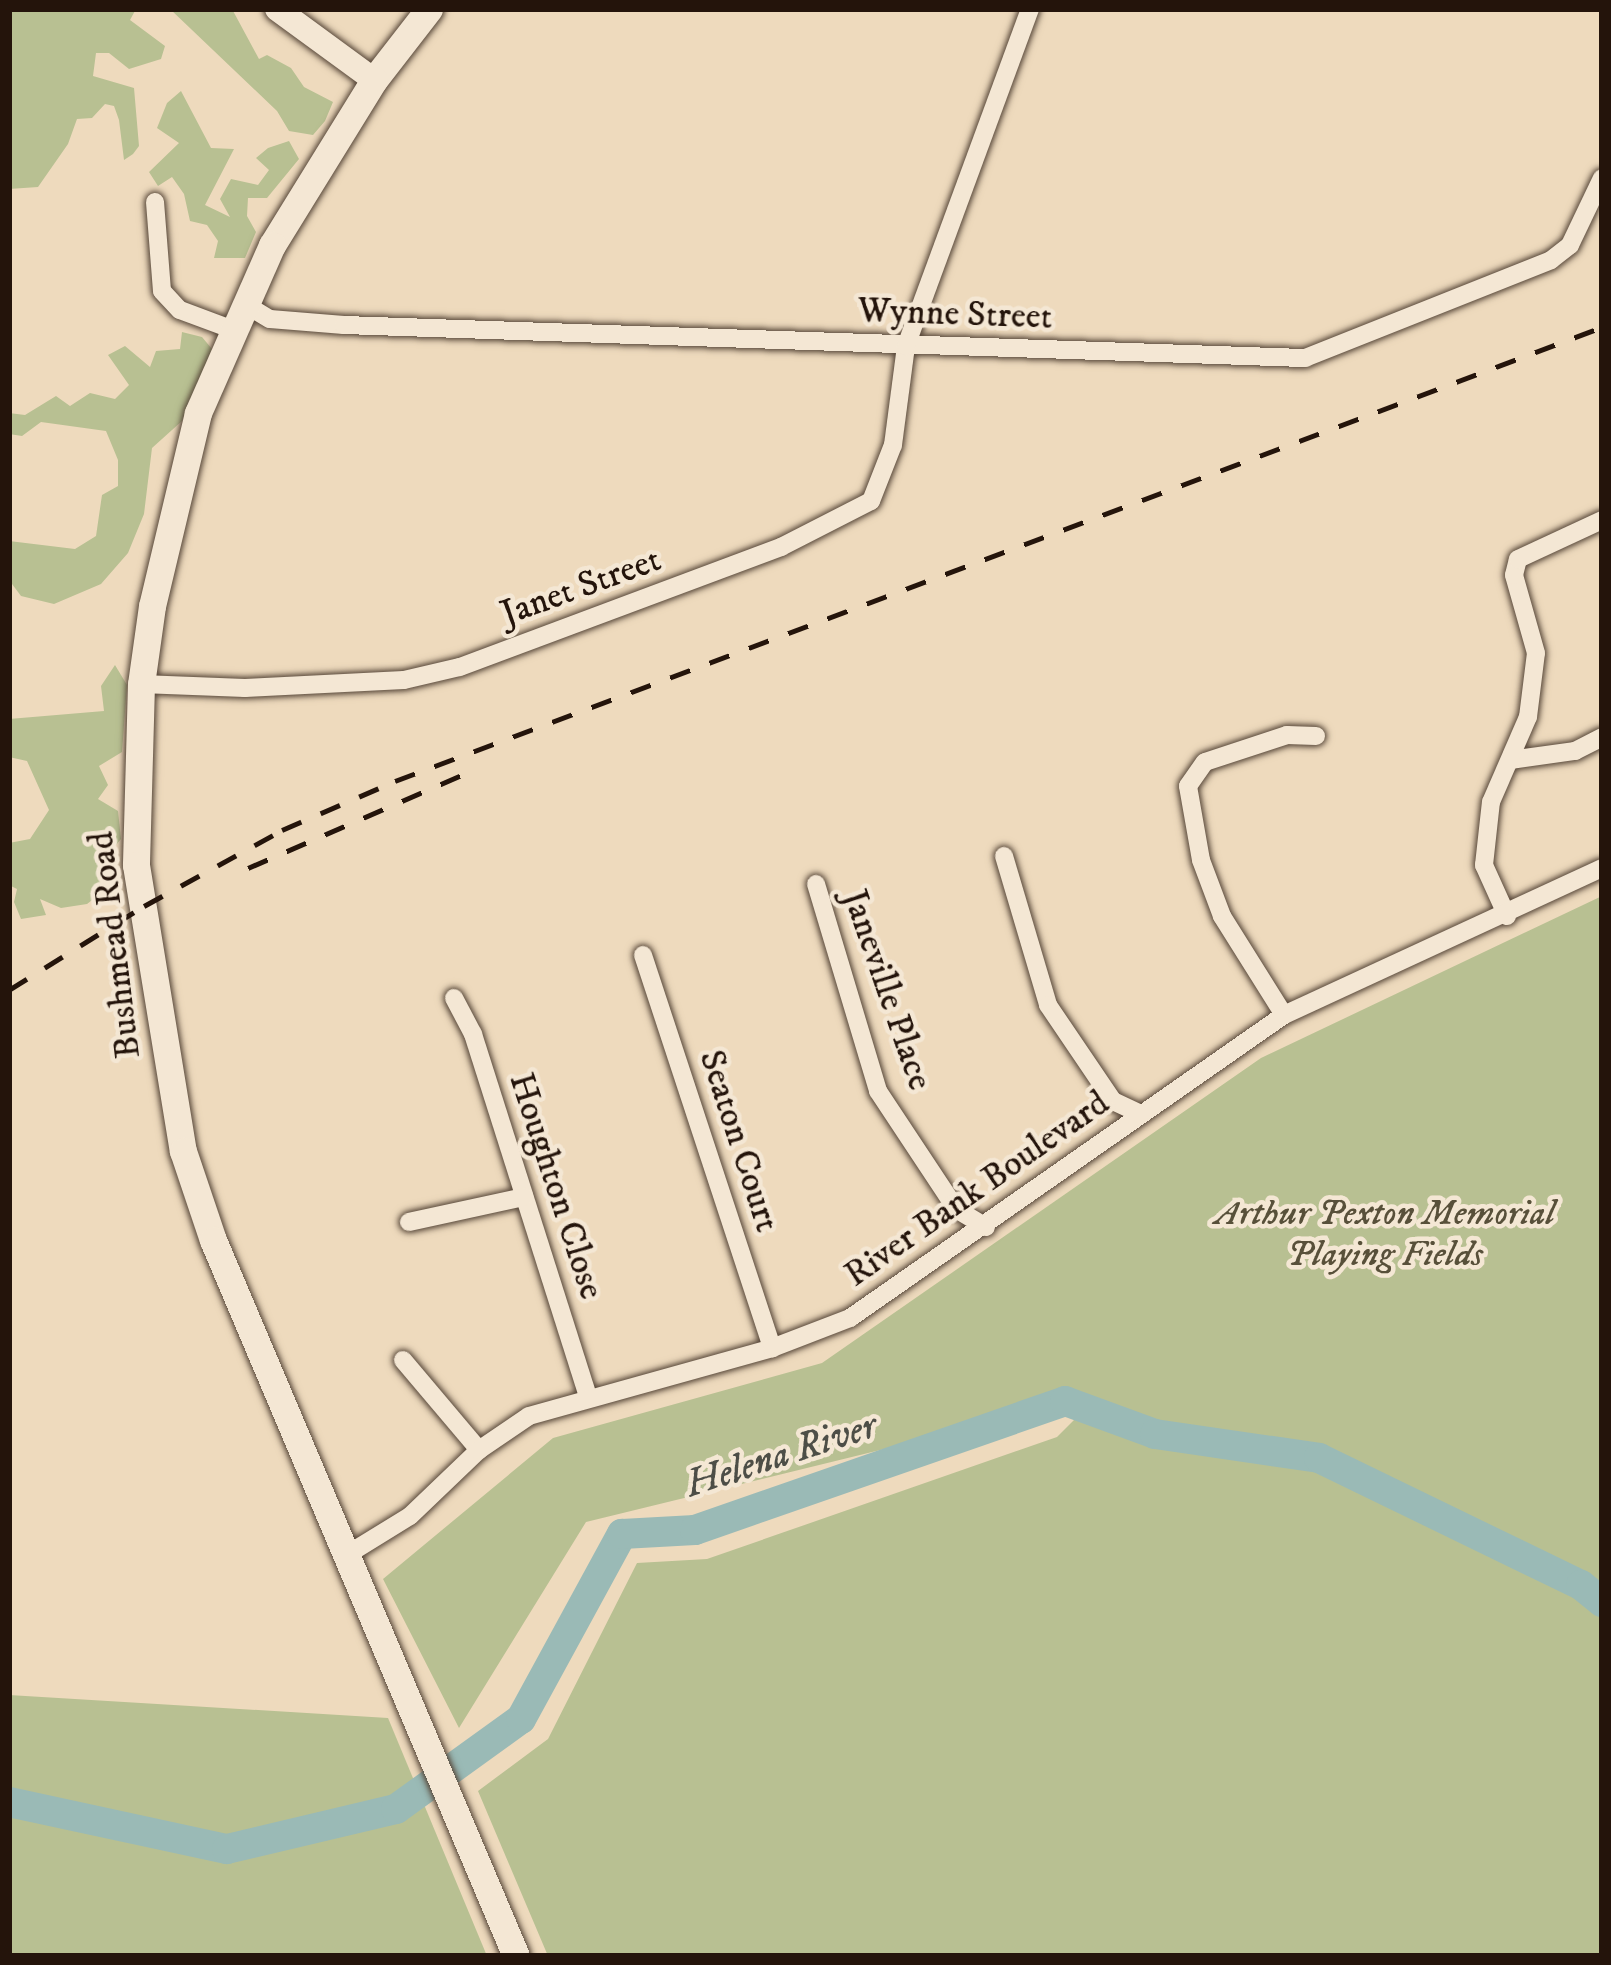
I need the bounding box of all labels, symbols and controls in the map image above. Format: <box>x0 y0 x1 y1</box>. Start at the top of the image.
street label: Wynne Street <box>857 289 1053 339</box>
street label: Janet Street <box>495 538 667 636</box>
street label: Bushmead Road <box>80 829 150 1061</box>
street label: Janeville Place <box>833 884 941 1096</box>
street label: Seaton Court <box>689 1045 789 1237</box>
street label: Houghton Close <box>499 1067 613 1305</box>
street label: River Bank Boulevard <box>836 1082 1118 1296</box>
park label: Arthur Pexton Memorial Playing Fields <box>1215 1191 1555 1276</box>
water label: Helena River <box>679 1403 883 1509</box>

